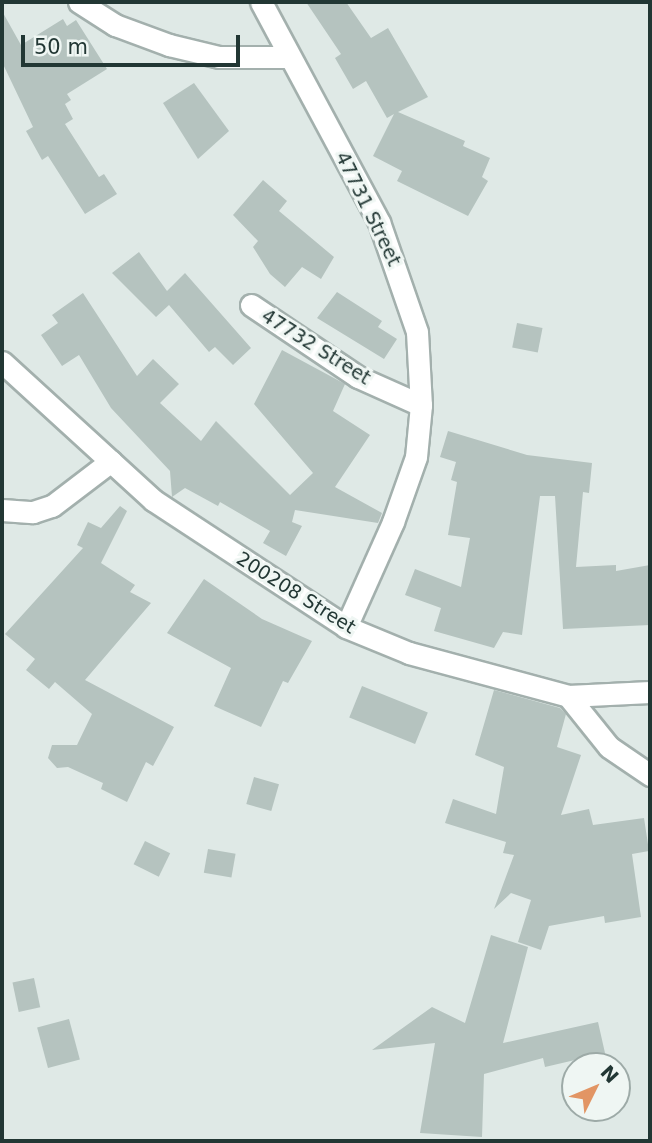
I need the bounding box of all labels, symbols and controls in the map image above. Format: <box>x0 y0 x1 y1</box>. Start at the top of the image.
scale bar <box>24 21 243 65</box>
text: 50 m <box>34 35 88 59</box>
street label: 47731 Street <box>331 148 405 270</box>
street label: 47732 Street <box>257 304 375 390</box>
street label: 200208 Street <box>232 547 360 639</box>
north arrow <box>561 1052 631 1122</box>
text: N <box>596 1061 623 1087</box>

